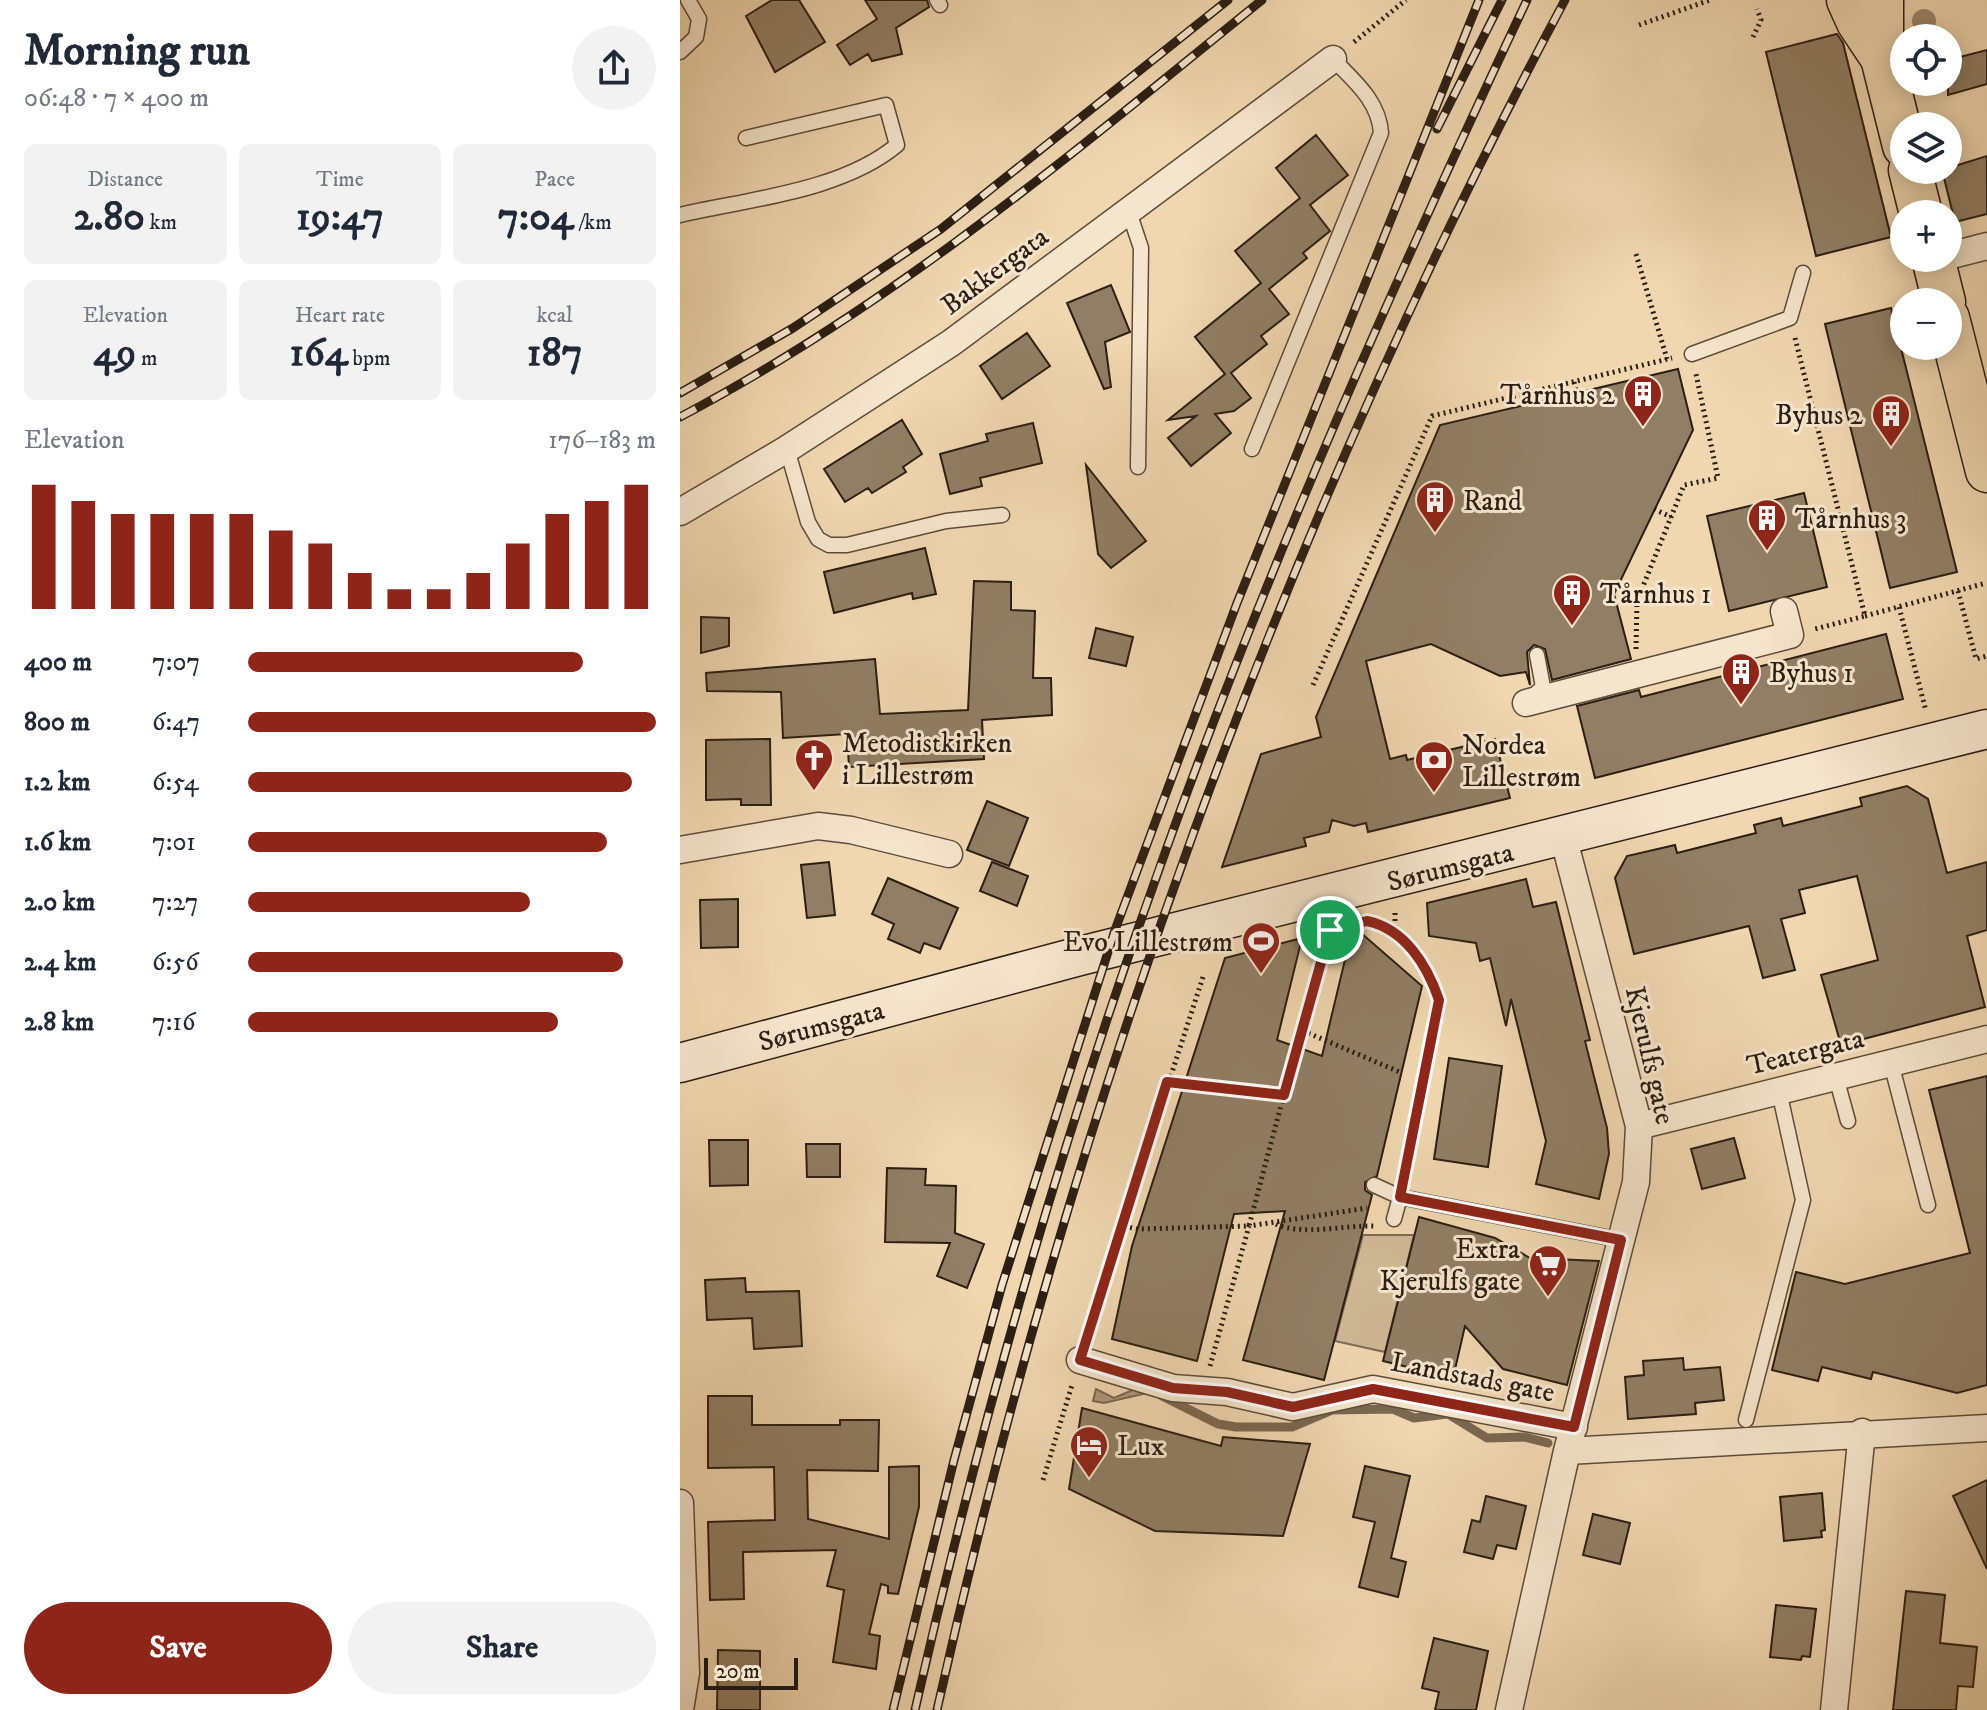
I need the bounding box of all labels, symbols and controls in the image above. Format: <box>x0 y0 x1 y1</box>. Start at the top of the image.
text: Morning run <box>24 24 250 79</box>
map controls <box>1890 24 1962 360</box>
button: locate <box>1890 24 1962 96</box>
button: share <box>572 26 656 110</box>
text: 06:48 · 7 × 400 m <box>24 82 209 115</box>
button: layers <box>1890 112 1962 184</box>
text: Distance <box>87 166 163 193</box>
text: Time <box>316 166 364 193</box>
text: Pace <box>534 166 575 193</box>
text: 2.80 <box>74 193 145 243</box>
text: 19:47 <box>296 193 384 243</box>
text: 7:04 <box>498 193 574 243</box>
button: + <box>1890 200 1962 272</box>
text: km <box>145 209 177 236</box>
text: /km <box>574 209 612 236</box>
street label: Bakkergata <box>934 219 1056 323</box>
button: − <box>1890 288 1962 360</box>
text: Elevation <box>83 302 168 329</box>
text: Heart rate <box>295 302 385 329</box>
text: kcal <box>537 302 573 329</box>
text: 49 <box>93 329 136 379</box>
text: 164 <box>290 329 348 379</box>
text: 187 <box>527 329 583 379</box>
text: m <box>136 345 157 372</box>
text: bpm <box>348 345 390 372</box>
building icon: Tårnhus 2 <box>1622 373 1664 428</box>
place label: Tårnhus 2 <box>1500 378 1615 413</box>
building icon: Byhus 2 <box>1870 393 1912 448</box>
place label: Byhus 2 <box>1775 398 1863 433</box>
text: Elevation <box>24 424 125 457</box>
text: 176–183 m <box>548 424 656 457</box>
building icon: Rand <box>1414 479 1456 534</box>
place label: Rand <box>1463 484 1522 519</box>
building icon: Tårnhus 3 <box>1746 497 1788 552</box>
place label: Tårnhus 3 <box>1795 502 1906 537</box>
building icon: Tårnhus 1 <box>1551 572 1593 627</box>
place label: Tårnhus 1 <box>1600 577 1711 612</box>
text: 400 m <box>24 646 92 679</box>
text: 7:07 <box>152 646 200 679</box>
building icon: Byhus 1 <box>1720 651 1762 706</box>
place label: Byhus 1 <box>1769 656 1853 691</box>
text: 800 m <box>24 706 90 739</box>
text: 6:47 <box>152 706 200 739</box>
place label: Metodistkirken i Lillestrøm <box>842 726 1012 793</box>
place label: Nordea Lillestrøm <box>1462 728 1581 795</box>
church icon: Metodistkirken i Lillestrøm <box>793 737 835 792</box>
bank icon: Nordea Lillestrøm <box>1413 739 1455 794</box>
text: 1.2 km <box>24 766 90 799</box>
text: 6:54 <box>152 766 199 799</box>
text: 1.6 km <box>24 826 91 859</box>
text: 7:01 <box>152 826 196 859</box>
street label: Sørumsgata <box>1384 835 1517 900</box>
text: 2.0 km <box>24 886 95 919</box>
text: 7:27 <box>152 886 198 919</box>
pin <box>1296 896 1364 964</box>
icon: arrive <box>1308 908 1352 952</box>
sports icon: Evo Lillestrøm <box>1240 920 1282 975</box>
place label: Evo Lillestrøm <box>1063 925 1233 960</box>
text: 2.4 km <box>24 946 97 979</box>
text: 6:56 <box>152 946 199 979</box>
street label: Kjerulfs gate <box>1617 983 1682 1128</box>
street label: Sørumsgata <box>755 993 888 1060</box>
text: 2.8 km <box>24 1006 94 1039</box>
text: 7:16 <box>152 1006 195 1039</box>
street label: Teatergata <box>1743 1021 1868 1084</box>
place label: Extra Kjerulfs gate <box>1379 1232 1520 1299</box>
supermarket icon: Extra Kjerulfs gate <box>1527 1243 1569 1298</box>
street label: Landstads gate <box>1388 1344 1558 1411</box>
hotel icon: Lux <box>1068 1424 1110 1479</box>
place label: Lux <box>1117 1429 1165 1464</box>
button: Save <box>24 1602 332 1694</box>
button: Share <box>348 1602 656 1694</box>
scale bar <box>704 1654 798 1690</box>
text: 20 m <box>716 1658 760 1685</box>

